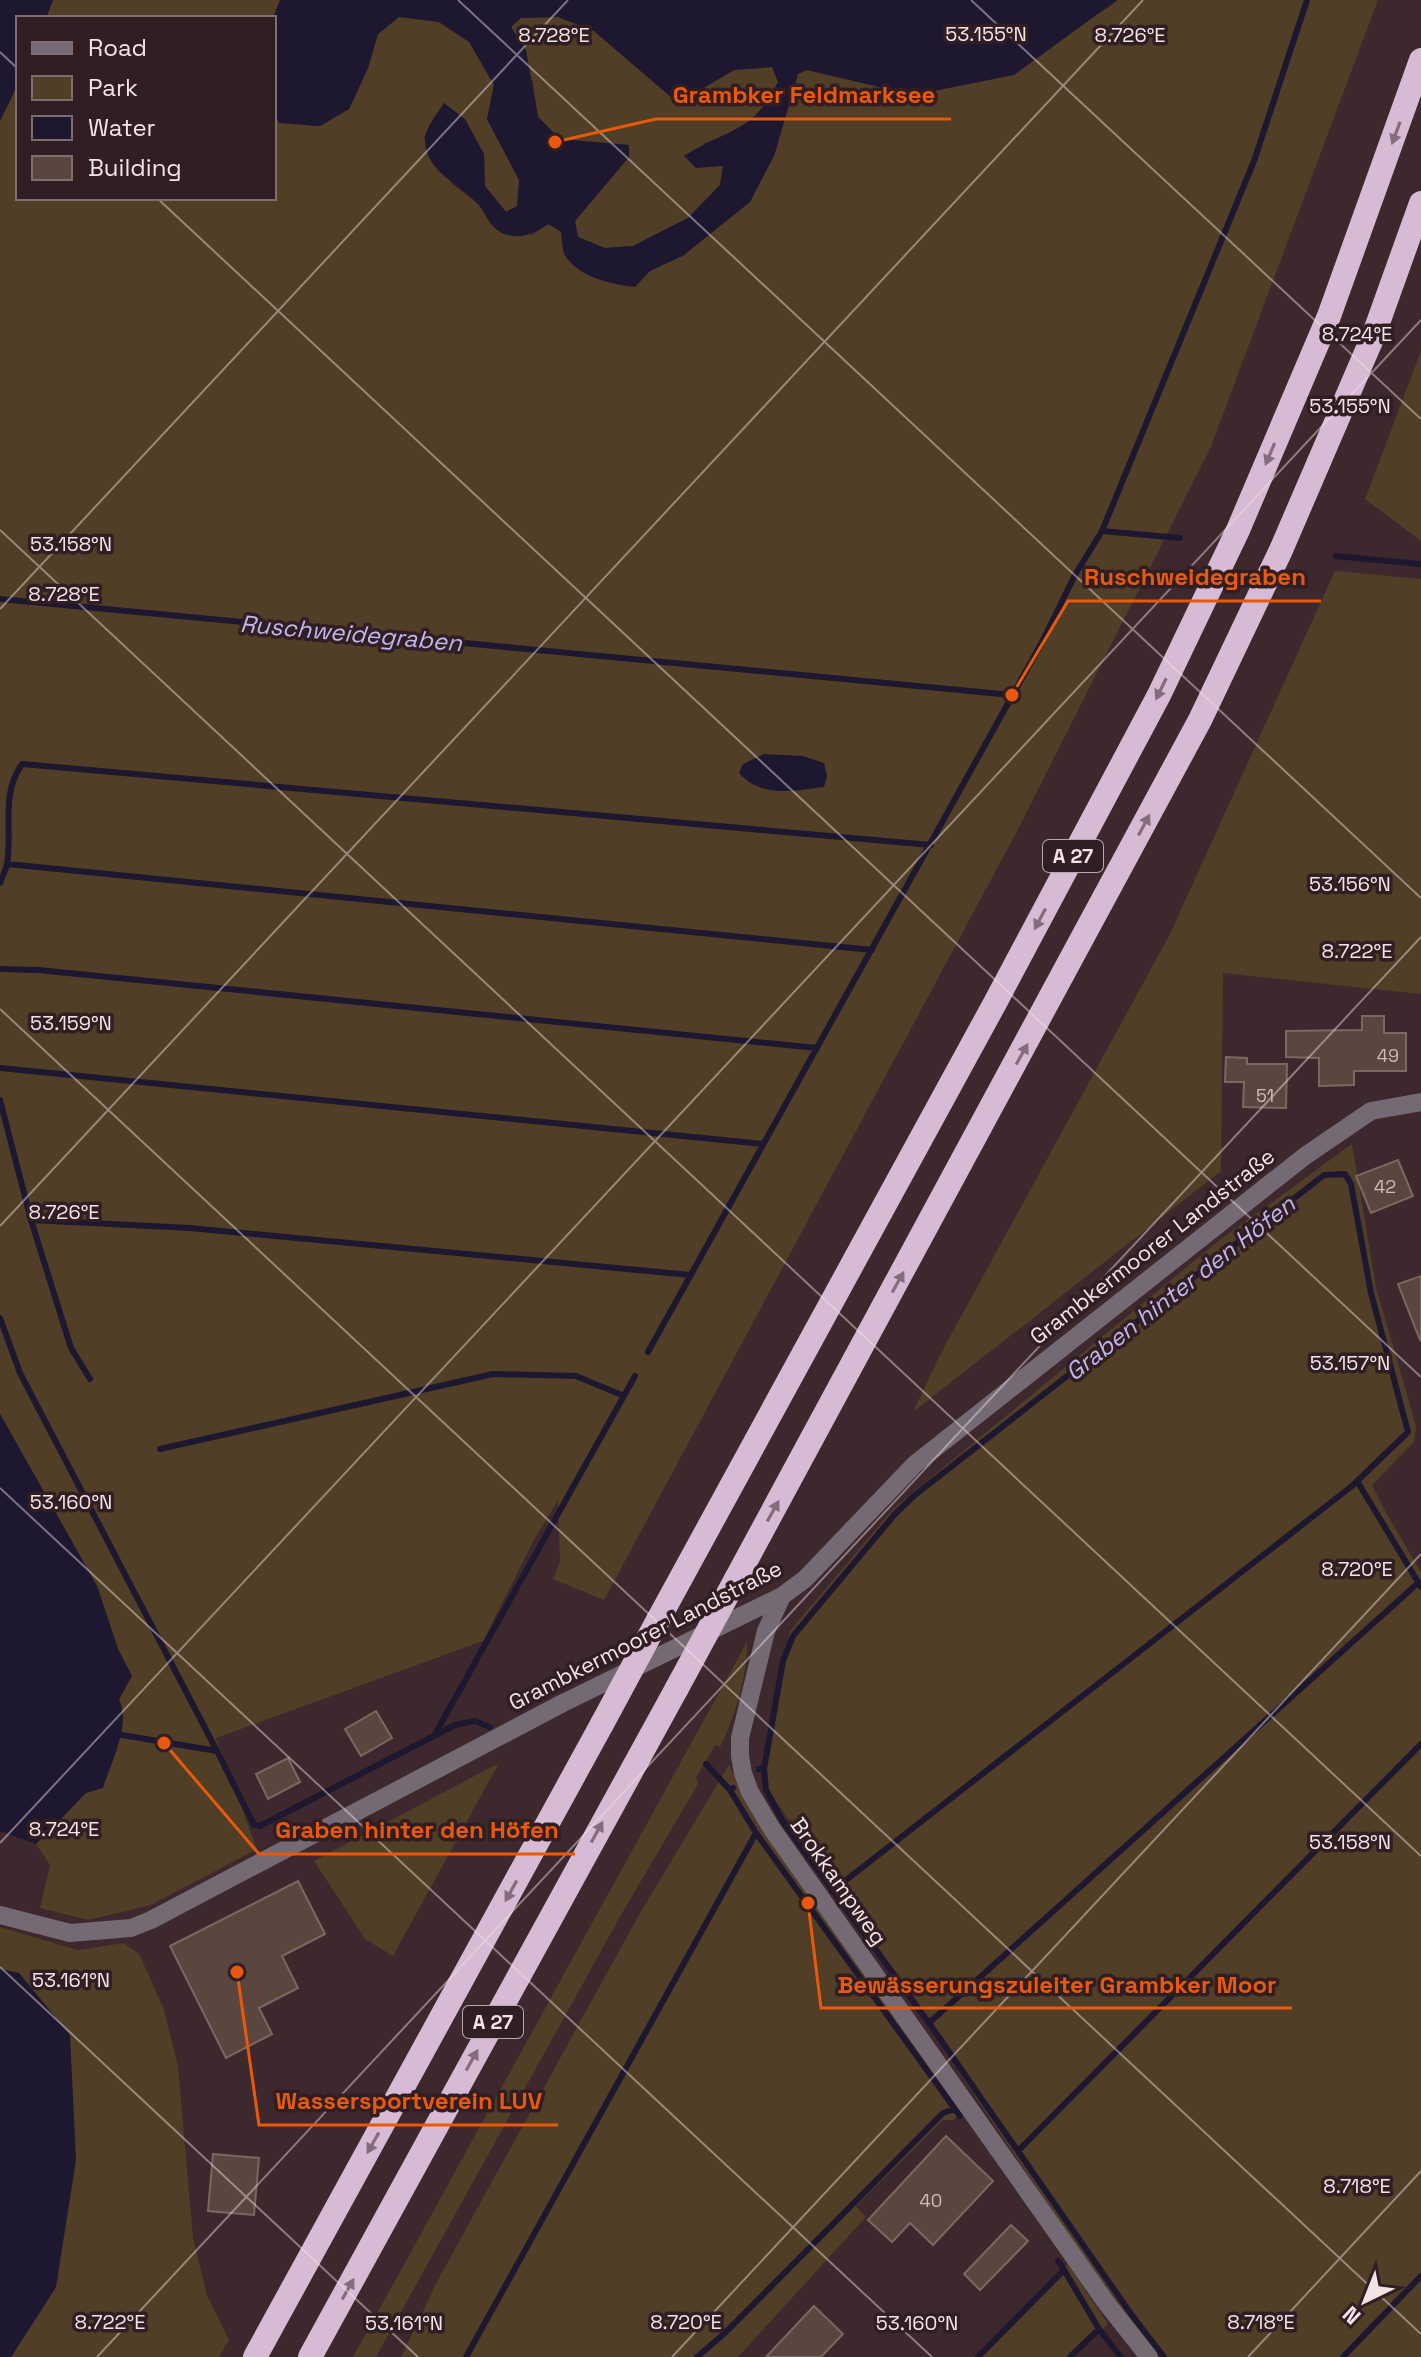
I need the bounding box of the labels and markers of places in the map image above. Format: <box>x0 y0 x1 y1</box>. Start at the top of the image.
callout: Grambker Feldmarksee <box>656 71 951 119</box>
callout: Ruschweidegraben <box>1068 553 1321 601</box>
callout: Graben hinter den Höfen <box>259 1806 575 1854</box>
callout: Bewässerungszuleiter Grambker Moor <box>821 1960 1292 2008</box>
callout: Wassersportverein LUV <box>259 2077 558 2125</box>

